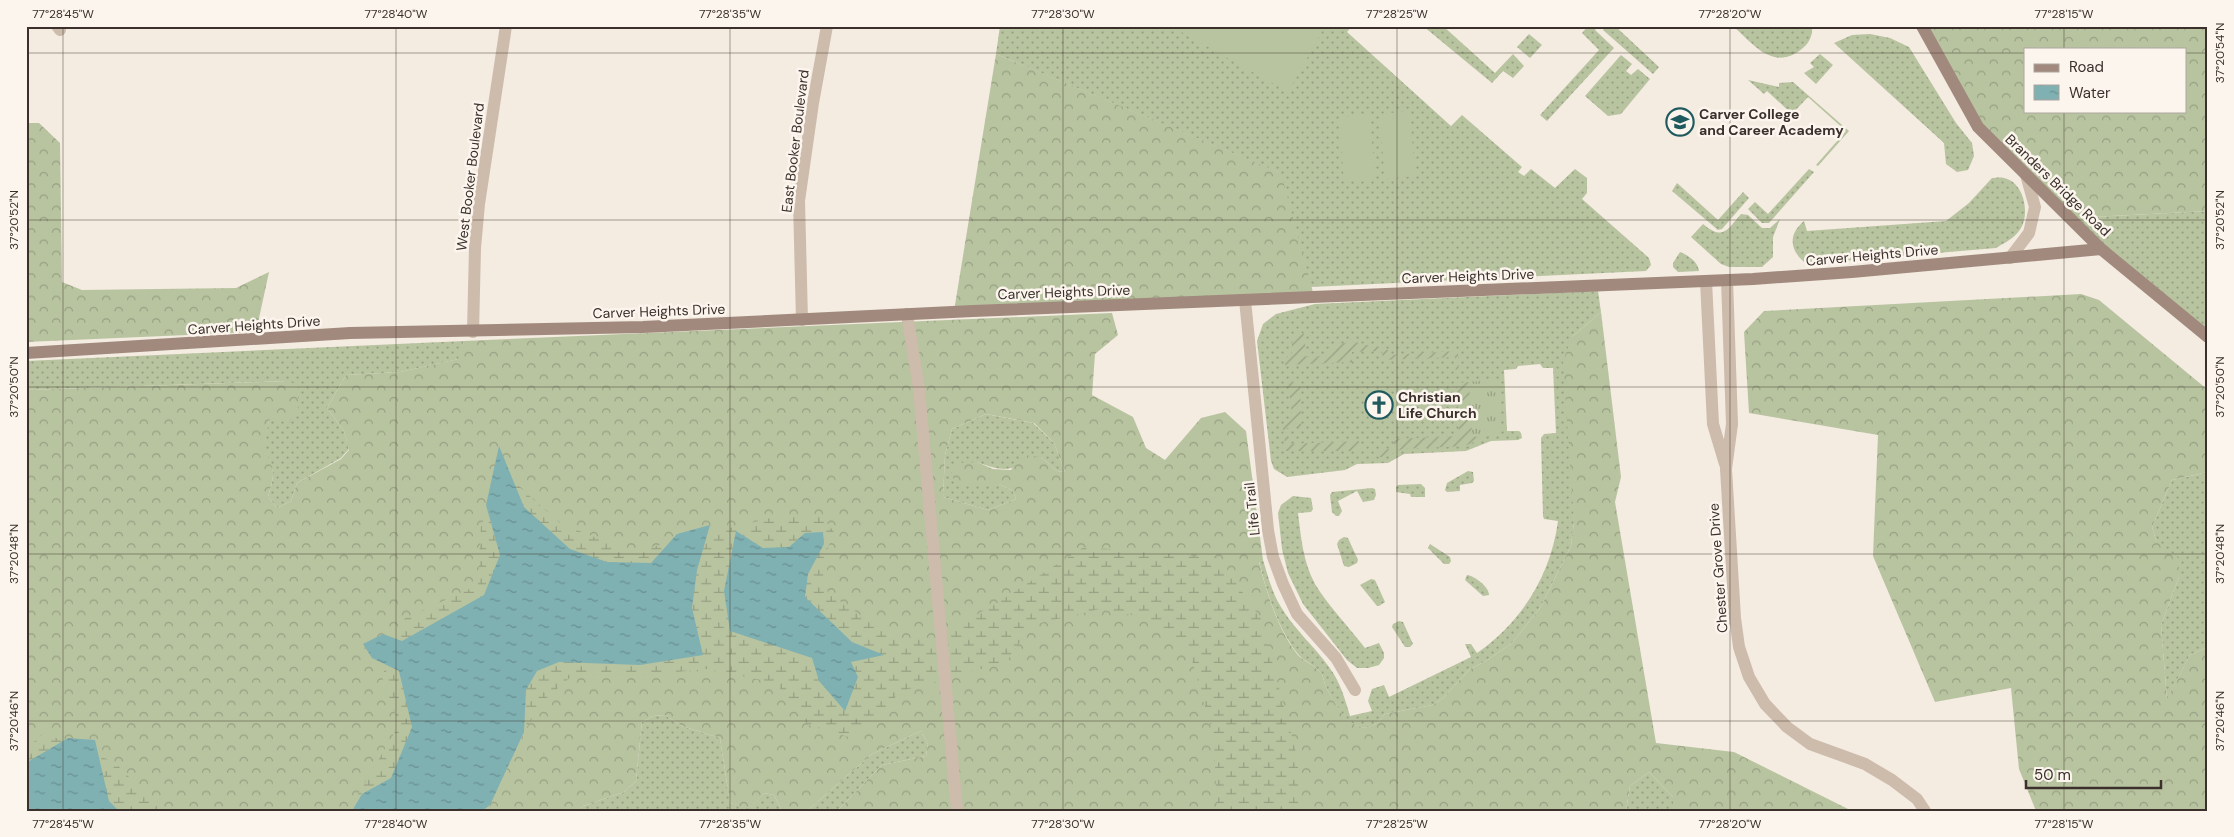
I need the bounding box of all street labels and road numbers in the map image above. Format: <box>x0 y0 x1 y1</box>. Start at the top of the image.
street label: East Booker Boulevard <box>777 69 813 213</box>
street label: West Booker Boulevard <box>452 102 488 252</box>
street label: Branders Bridge Road <box>2002 130 2114 240</box>
street label: Carver Heights Drive <box>1805 240 1939 270</box>
street label: Carver Heights Drive <box>1401 265 1535 287</box>
street label: Carver Heights Drive <box>997 281 1131 303</box>
street label: Carver Heights Drive <box>592 300 726 322</box>
street label: Carver Heights Drive <box>187 311 321 339</box>
street label: Life Trail <box>1240 482 1264 536</box>
street label: Chester Grove Drive <box>1704 502 1732 634</box>

